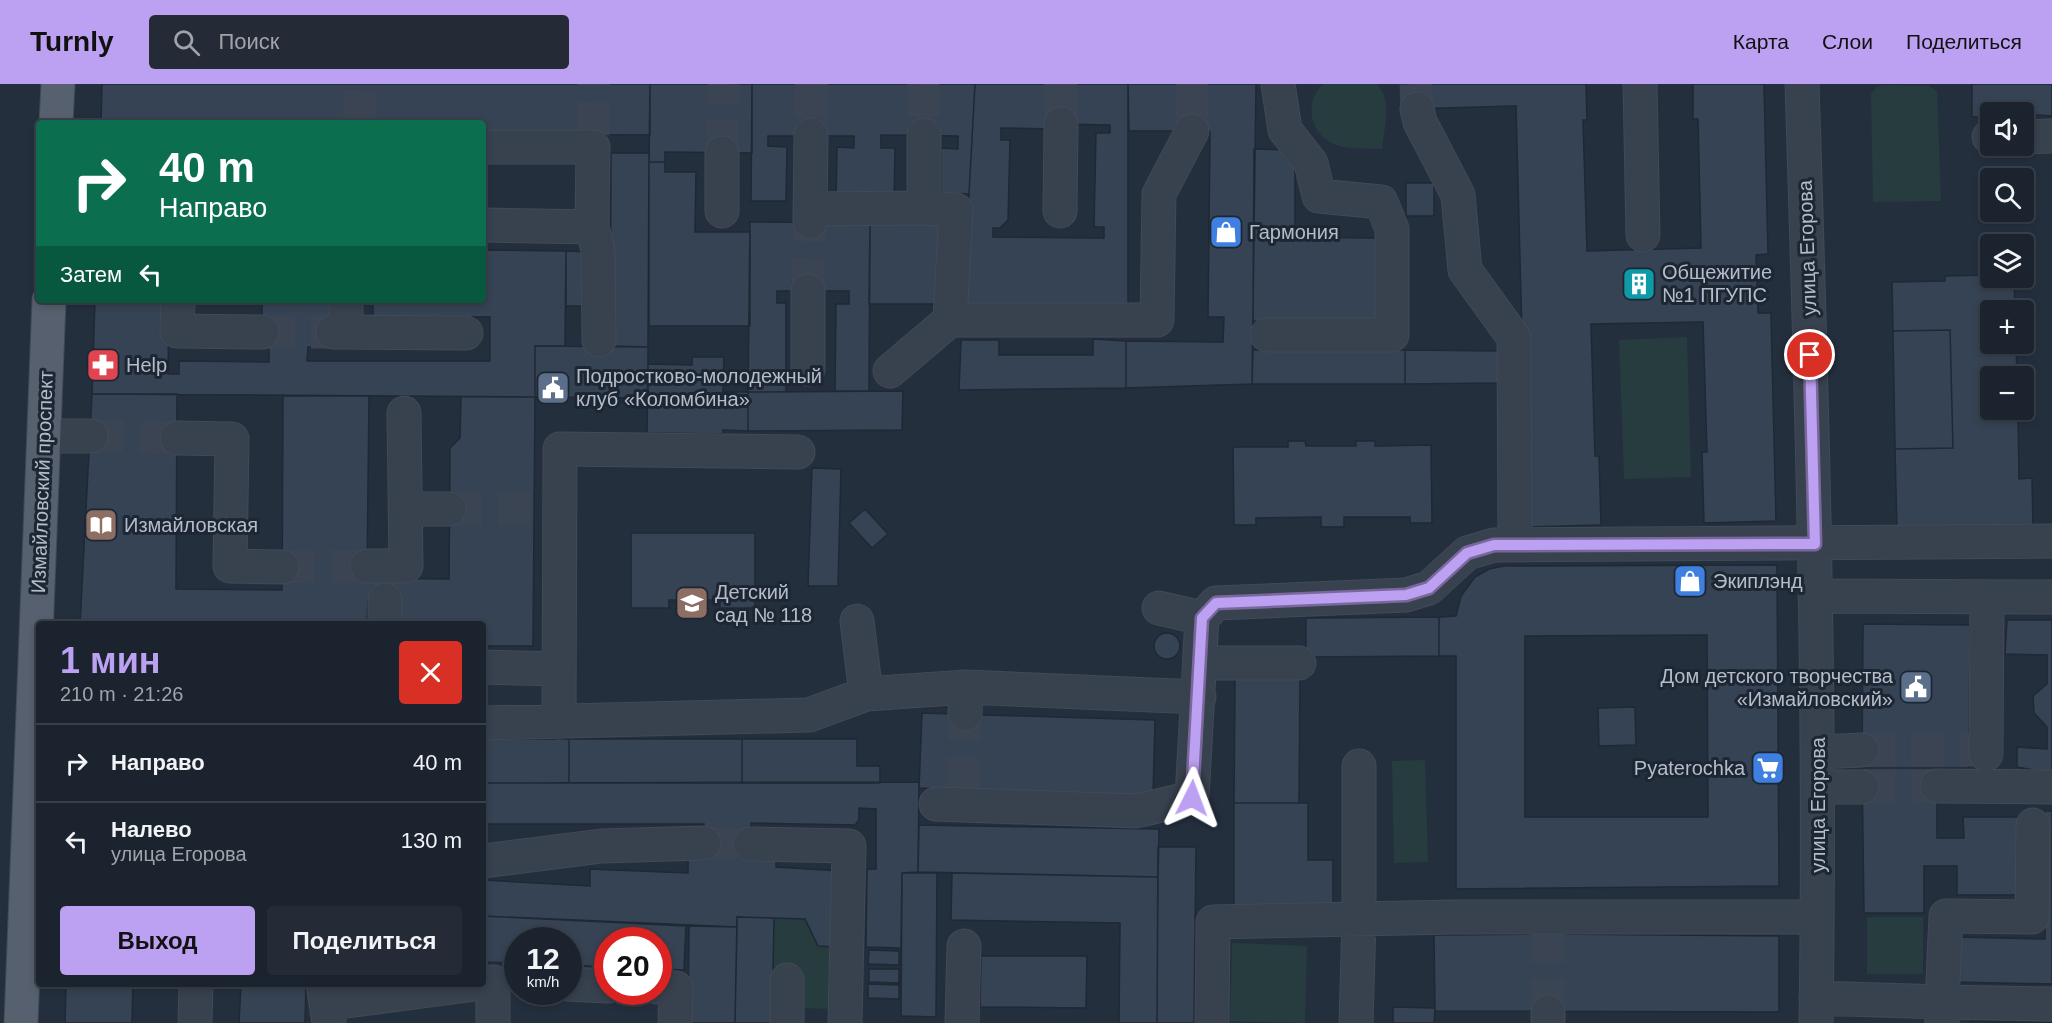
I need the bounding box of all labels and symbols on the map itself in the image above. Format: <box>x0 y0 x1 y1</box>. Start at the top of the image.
street label: улица Егорова <box>1794 179 1820 316</box>
shop icon: Гармония <box>1208 214 1244 250</box>
place label: Гармония <box>1249 221 1339 243</box>
place label: Общежитие №1 ПГУПС <box>1662 261 1772 306</box>
building icon: Общежитие №1 ПГУПС <box>1621 266 1657 302</box>
pin <box>1784 329 1835 380</box>
pharmacy icon: Help <box>85 347 121 383</box>
place label: Help <box>126 354 167 376</box>
place label: Подростково-молодежный клуб «Коломбина» <box>576 365 822 410</box>
street label: Измайловский проспект <box>27 370 57 594</box>
public building icon: Подростково-молодежный клуб «Коломбина» <box>535 370 571 406</box>
library icon: Измайловская <box>83 507 119 543</box>
place label: Измайловская <box>124 514 258 536</box>
shop icon: Экиплэнд <box>1672 563 1708 599</box>
place label: Экиплэнд <box>1713 570 1803 592</box>
place label: Детский сад № 118 <box>715 581 812 626</box>
school or university icon: Детский сад № 118 <box>674 585 710 621</box>
place label: Дом детского творчества «Измайловский» <box>1661 665 1894 710</box>
public building icon: Дом детского творчества «Измайловский» <box>1898 669 1934 705</box>
street label: улица Егорова <box>1807 736 1829 873</box>
supermarket icon: Pyaterochka <box>1750 750 1786 786</box>
place label: Pyaterochka <box>1634 757 1746 779</box>
position arrow <box>1160 766 1224 830</box>
speed limit sign: 20 <box>594 927 672 1005</box>

